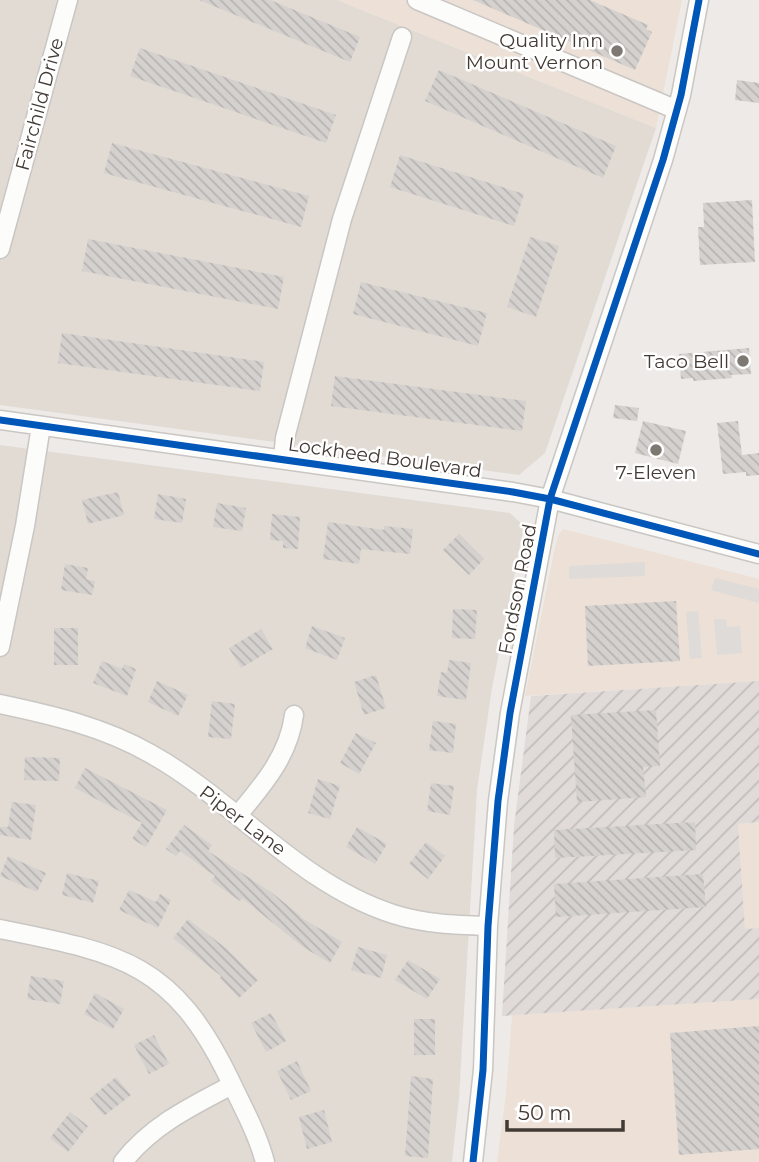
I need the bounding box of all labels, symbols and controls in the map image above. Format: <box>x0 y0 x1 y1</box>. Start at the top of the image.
place label: Quality Inn Mount Vernon <box>466 29 603 74</box>
street label: Fairchild Drive <box>11 35 68 173</box>
marker: Quality Inn Mount Vernon <box>609 43 625 59</box>
place label: Taco Bell <box>644 350 729 373</box>
marker: Taco Bell <box>735 353 751 369</box>
street label: Lockheed Boulevard <box>287 433 483 482</box>
marker: 7-Eleven <box>648 442 664 458</box>
place label: 7-Eleven <box>616 461 696 484</box>
street label: Fordson Road <box>494 522 541 656</box>
street label: Piper Lane <box>195 780 291 860</box>
scale bar <box>507 1088 622 1132</box>
text: 50 m <box>518 1100 572 1125</box>

